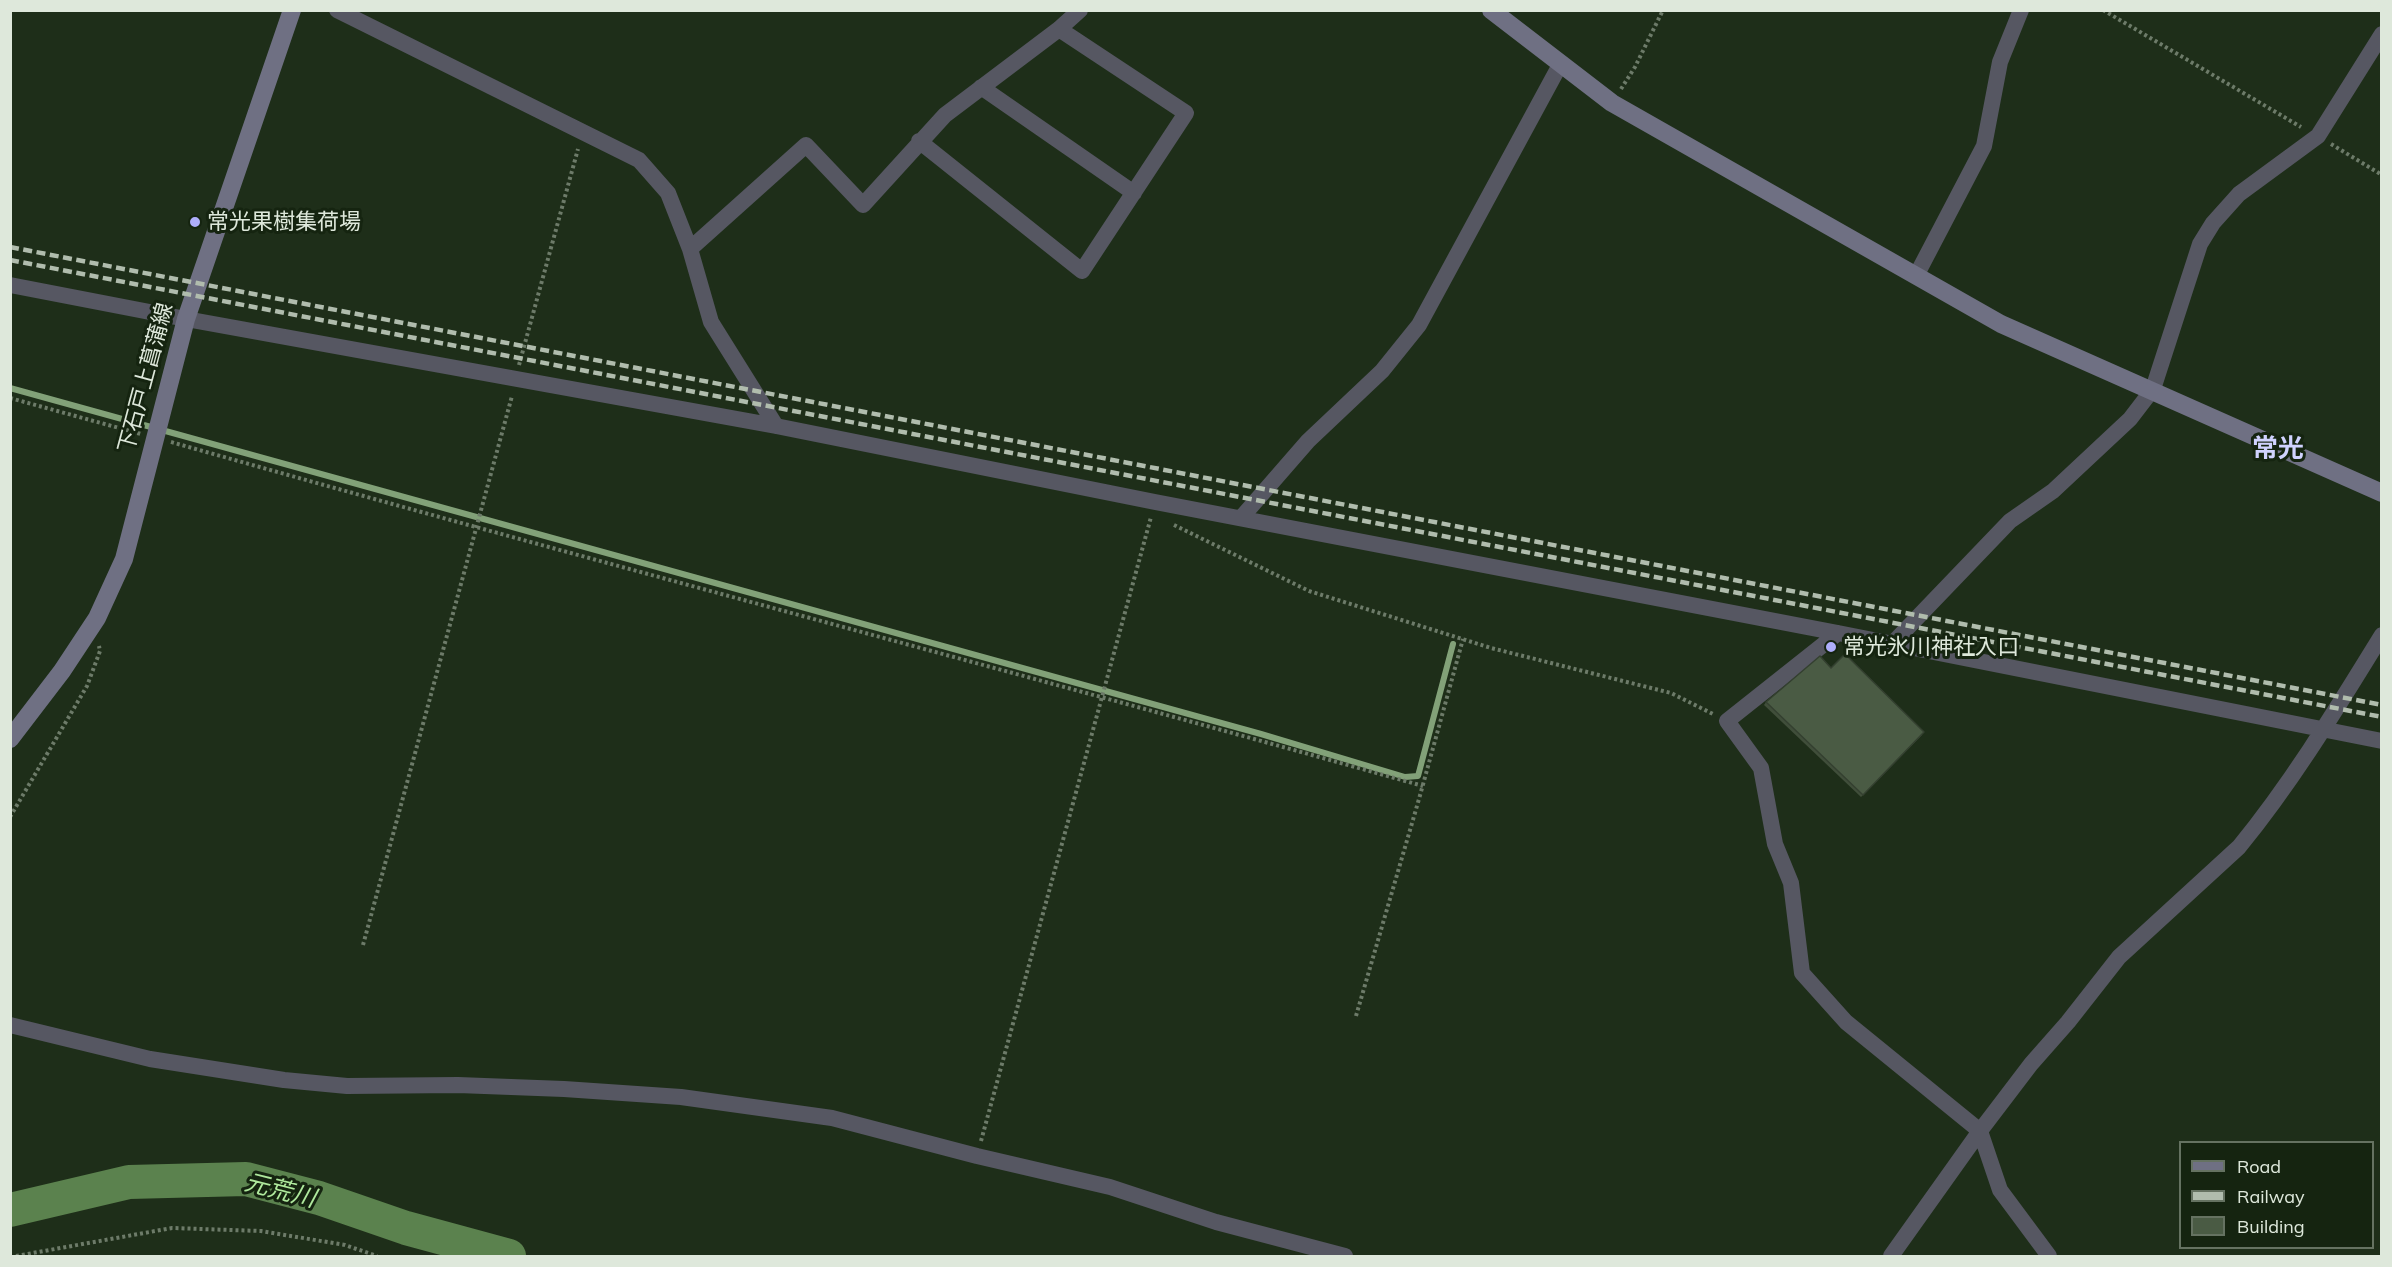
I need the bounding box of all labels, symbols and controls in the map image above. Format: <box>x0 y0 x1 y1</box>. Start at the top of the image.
place label: 常光果樹集荷場 <box>207 209 361 235</box>
marker: 常光果樹集荷場 <box>188 215 202 229</box>
street label: 下石戸上菖蒲線 <box>113 300 179 456</box>
district label: 常光 <box>2252 433 2304 465</box>
place label: 常光氷川神社入口 <box>1843 634 2019 660</box>
marker: 常光氷川神社入口 <box>1824 640 1838 654</box>
legend <box>2179 1141 2374 1249</box>
text: Road <box>2237 1155 2281 1178</box>
water label: 元荒川 <box>242 1168 318 1214</box>
text: Railway <box>2237 1185 2305 1208</box>
text: Building <box>2237 1215 2305 1238</box>

